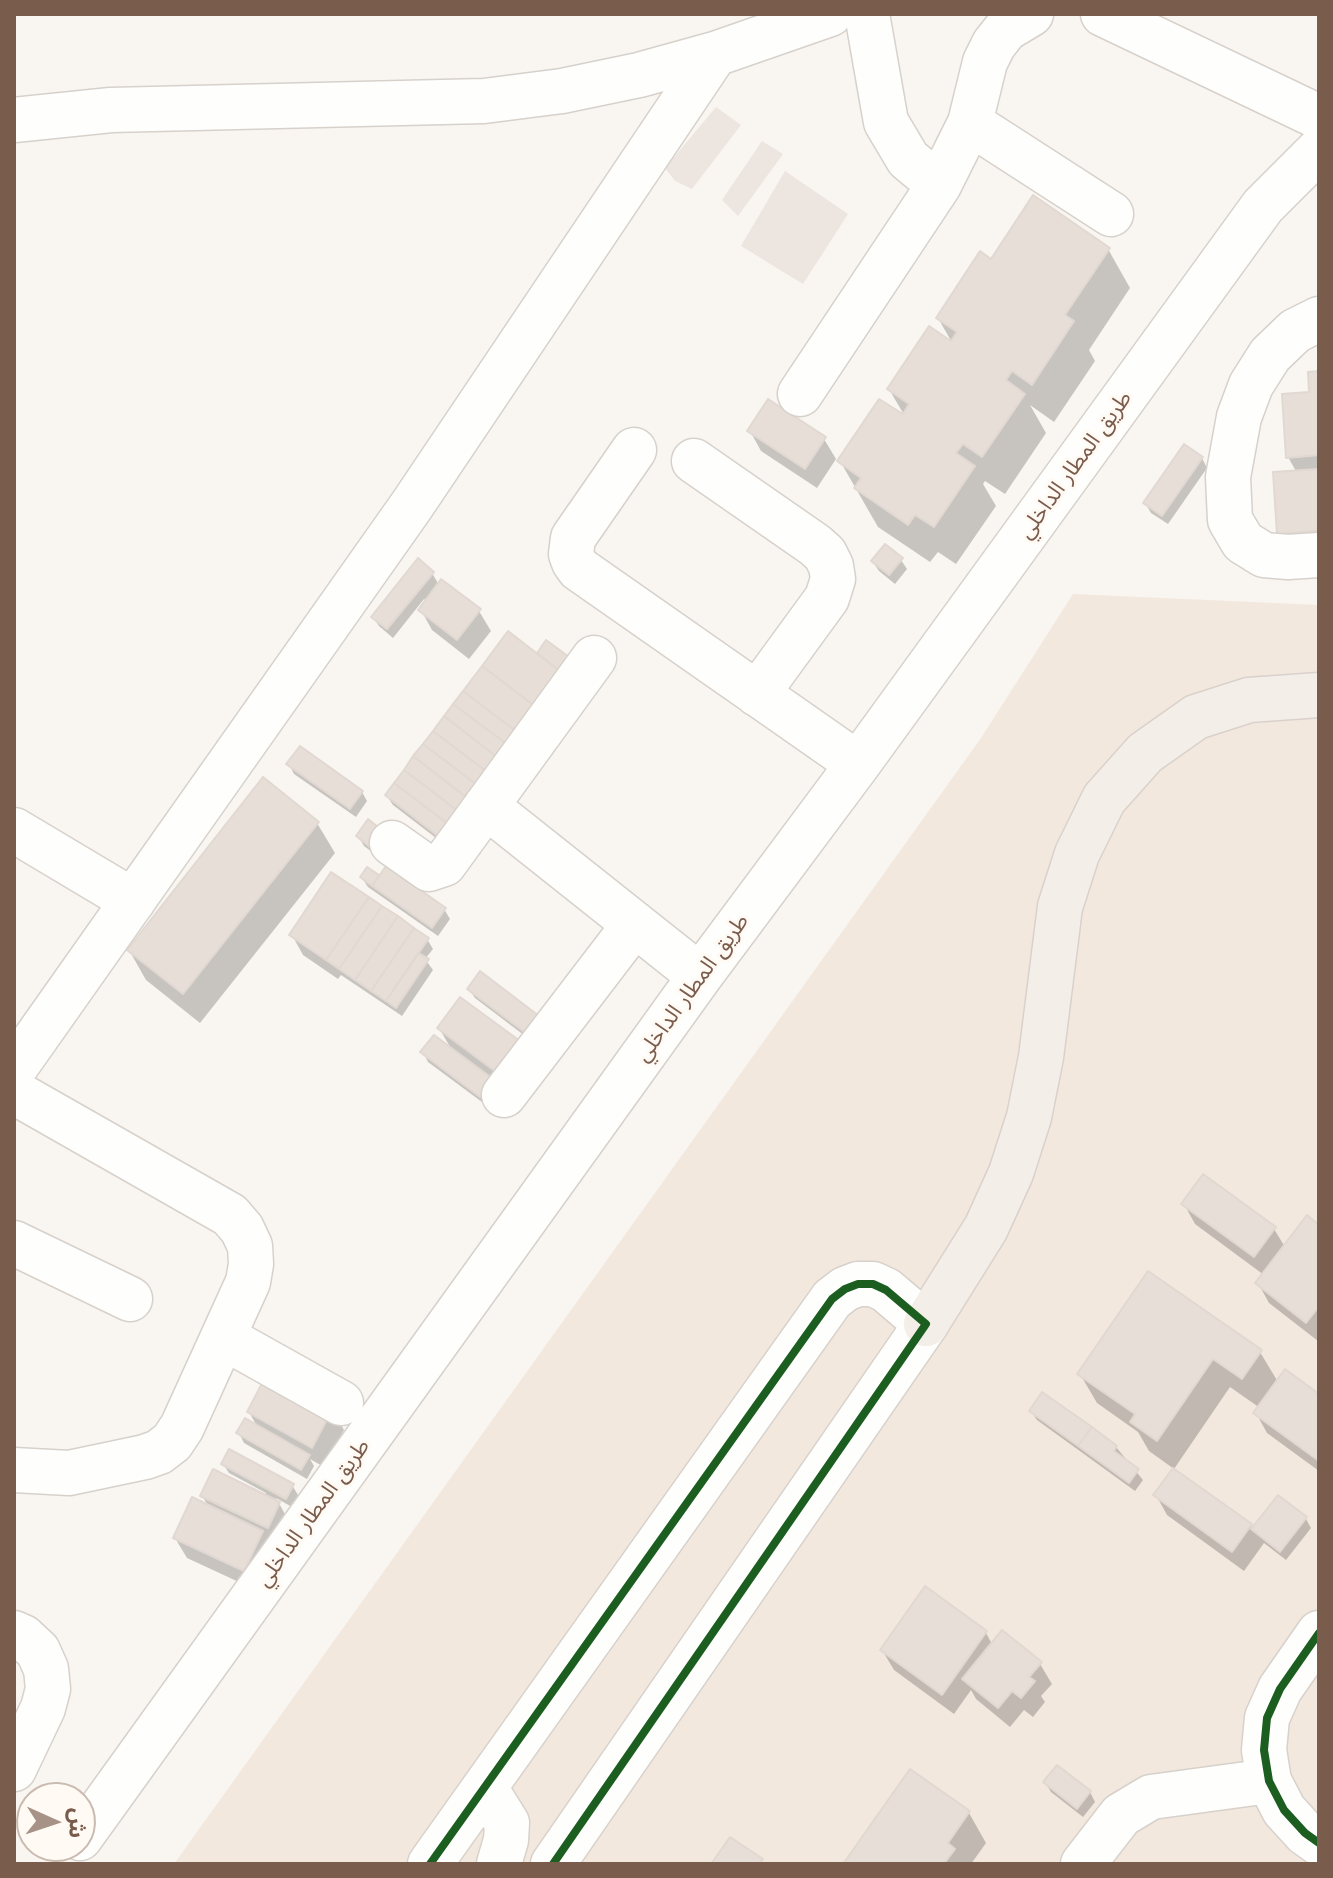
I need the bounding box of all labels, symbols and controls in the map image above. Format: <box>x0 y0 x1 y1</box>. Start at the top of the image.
street label: طريق المطار الداخلي <box>1012 386 1138 544</box>
street label: طريق المطار الداخلي <box>629 909 755 1067</box>
street label: طريق المطار الداخلي <box>250 1434 376 1592</box>
north arrow <box>16 1782 96 1862</box>
text: ش <box>63 1807 93 1839</box>

